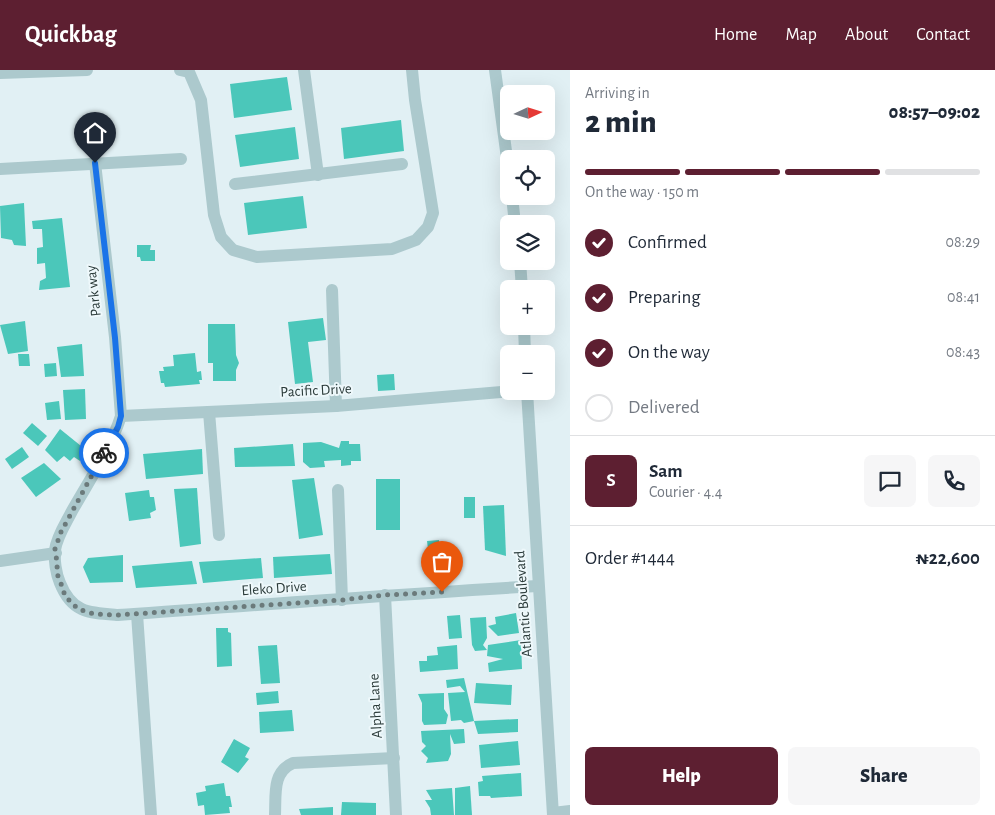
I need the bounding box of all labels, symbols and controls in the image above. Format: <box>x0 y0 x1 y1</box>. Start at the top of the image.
text: Quickbag <box>25 23 117 47</box>
text: Home <box>714 26 757 44</box>
text: Map <box>785 26 817 44</box>
text: About <box>845 26 888 44</box>
text: Contact <box>916 26 970 44</box>
north arrow <box>500 85 555 140</box>
map controls <box>500 85 555 400</box>
text: Arriving in <box>585 85 650 101</box>
text: 08:57–09:02 <box>889 103 980 122</box>
text: 2 min <box>585 106 657 138</box>
pin <box>74 112 116 163</box>
icon: home <box>81 119 109 147</box>
button: locate <box>500 150 555 205</box>
text: On the way · 150 m <box>585 184 699 200</box>
button: layers <box>500 215 555 270</box>
icon: check <box>585 229 613 257</box>
text: Confirmed <box>628 233 707 252</box>
text: 08:29 <box>946 234 980 250</box>
street label: Park way <box>83 264 104 317</box>
button: + <box>500 280 555 335</box>
icon: check <box>585 284 613 312</box>
text: Preparing <box>628 288 701 307</box>
text: 08:41 <box>947 289 980 305</box>
icon: check <box>585 339 613 367</box>
text: On the way <box>628 343 710 362</box>
text: 08:43 <box>946 344 980 360</box>
button: − <box>500 345 555 400</box>
street label: Pacific Drive <box>280 381 352 400</box>
text: Delivered <box>628 398 700 417</box>
courier <box>79 428 129 478</box>
icon: bike <box>90 439 118 467</box>
button: chat <box>864 455 916 507</box>
button: phone <box>928 455 980 507</box>
text: Sam <box>649 462 683 481</box>
text: S <box>606 471 616 490</box>
text: Courier · 4.4 <box>649 484 722 500</box>
pin <box>421 541 463 592</box>
icon: bag <box>428 548 456 576</box>
text: Order #1444 <box>585 549 675 568</box>
text: ₦22,600 <box>915 549 980 568</box>
street label: Atlantic Boulevard <box>512 550 535 658</box>
street label: Eleko Drive <box>241 579 307 598</box>
street label: Alpha Lane <box>366 673 385 739</box>
button: Help <box>585 747 778 805</box>
button: Share <box>788 747 980 805</box>

